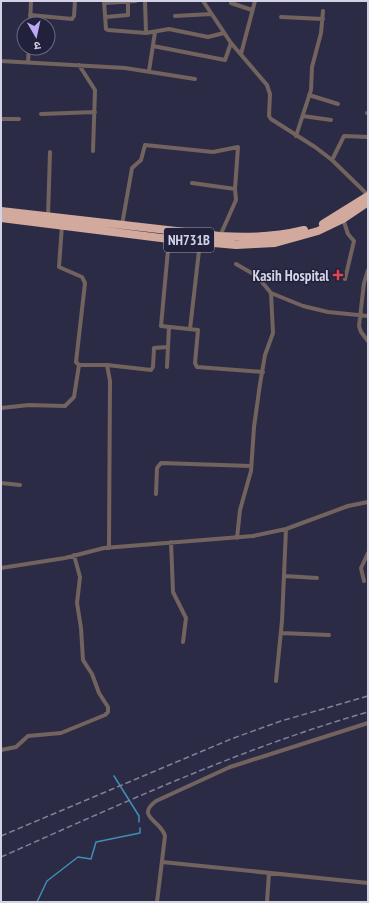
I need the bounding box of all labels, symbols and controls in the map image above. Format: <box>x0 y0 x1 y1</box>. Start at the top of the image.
north arrow <box>16 16 56 56</box>
text: उ <box>33 38 42 53</box>
road number: NH731B <box>164 228 214 252</box>
place label: Kasih Hospital <box>253 266 329 285</box>
marker: Kasih Hospital <box>332 269 344 281</box>

